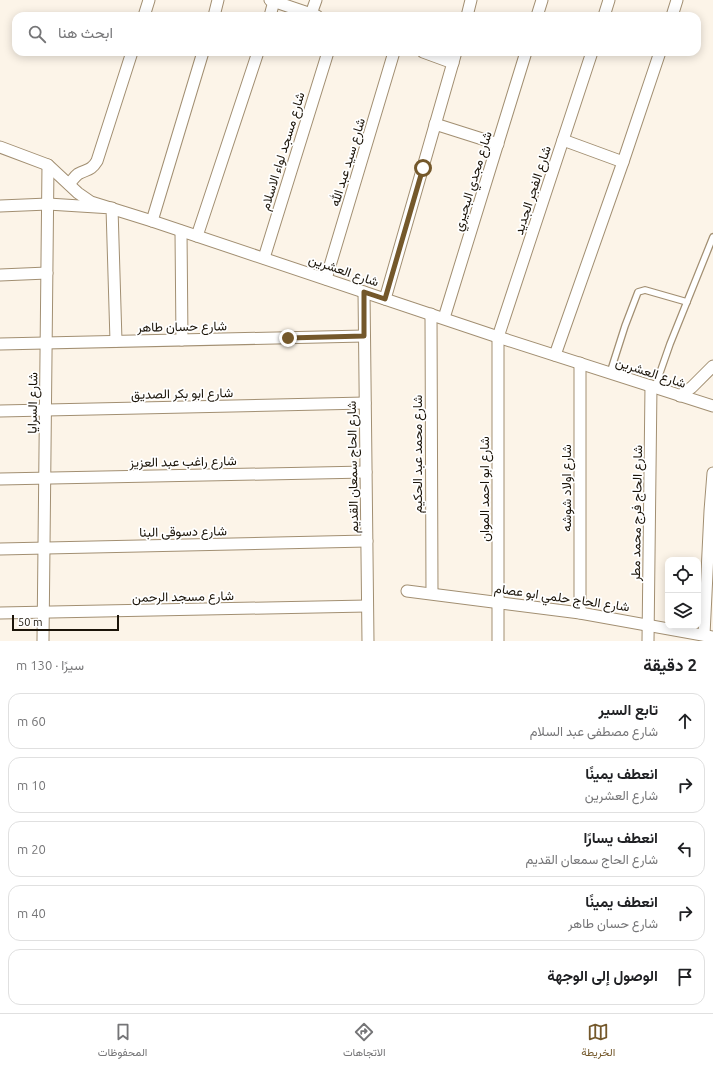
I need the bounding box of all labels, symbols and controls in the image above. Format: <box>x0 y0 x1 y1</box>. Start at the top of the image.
search box <box>12 12 701 56</box>
icon: search <box>26 23 48 45</box>
text: ابحث هنا <box>58 24 113 41</box>
street label: شارع مسجد لواء الاسلام <box>257 90 310 213</box>
street label: شارع سيد عبد الله <box>327 116 370 209</box>
street label: شارع مجدي البحيري <box>450 129 498 234</box>
street label: شارع الفجر الجديد <box>511 144 556 237</box>
route start <box>414 159 432 177</box>
street label: شارع العشرين <box>306 251 381 291</box>
street label: شارع حسان طاهر <box>136 318 227 337</box>
route end <box>279 329 297 347</box>
street label: شارع العشرين <box>613 354 688 393</box>
street label: شارع السرايا <box>24 372 43 434</box>
street label: شارع ابو بكر الصديق <box>131 385 233 404</box>
street label: شارع محمد عبد الحكيم <box>410 395 427 513</box>
street label: شارع الحاج سمعان القديم <box>344 401 363 533</box>
street label: شارع ابو احمد الموان <box>477 436 494 542</box>
street label: شارع اولاد شوشه <box>559 444 576 532</box>
street label: شارع الحاج فرج محمد مطر <box>628 445 647 582</box>
street label: شارع راغب عبد العزيز <box>128 453 237 472</box>
street label: شارع دسوقى البنا <box>139 523 227 542</box>
map controls <box>665 557 701 629</box>
button: locate <box>665 557 701 593</box>
street label: شارع الحاج حلمي ابو عصام <box>493 581 631 617</box>
street label: شارع مسجد الرحمن <box>132 588 234 607</box>
button: layers <box>665 593 701 629</box>
scale bar <box>12 613 119 632</box>
text: 50 m <box>18 616 42 628</box>
text: 2 دقيقة <box>643 655 697 674</box>
text: سيرًا · 130 m <box>16 658 84 672</box>
text: تابع السير <box>599 701 658 718</box>
icon: ahead <box>674 710 696 732</box>
text: 60 m <box>17 714 46 728</box>
text: شارع مصطفى عبد السلام <box>530 724 658 738</box>
text: انعطف يمينًا <box>585 765 658 782</box>
icon: right <box>674 774 696 796</box>
text: 10 m <box>17 778 46 792</box>
text: شارع العشرين <box>585 788 658 802</box>
text: انعطف يسارًا <box>583 829 658 846</box>
icon: left <box>674 838 696 860</box>
text: 20 m <box>17 842 46 856</box>
text: شارع الحاج سمعان القديم <box>525 852 658 866</box>
text: انعطف يمينًا <box>585 893 658 910</box>
icon: right <box>674 902 696 924</box>
text: 40 m <box>17 906 46 920</box>
text: شارع حسان طاهر <box>568 916 658 930</box>
icon: arrive <box>674 966 696 988</box>
text: الوصول إلى الوجهة <box>547 967 658 984</box>
tab: المحفوظات <box>98 1021 147 1062</box>
tab: الاتجاهات <box>343 1021 386 1062</box>
tab: الخريطة <box>581 1021 615 1062</box>

